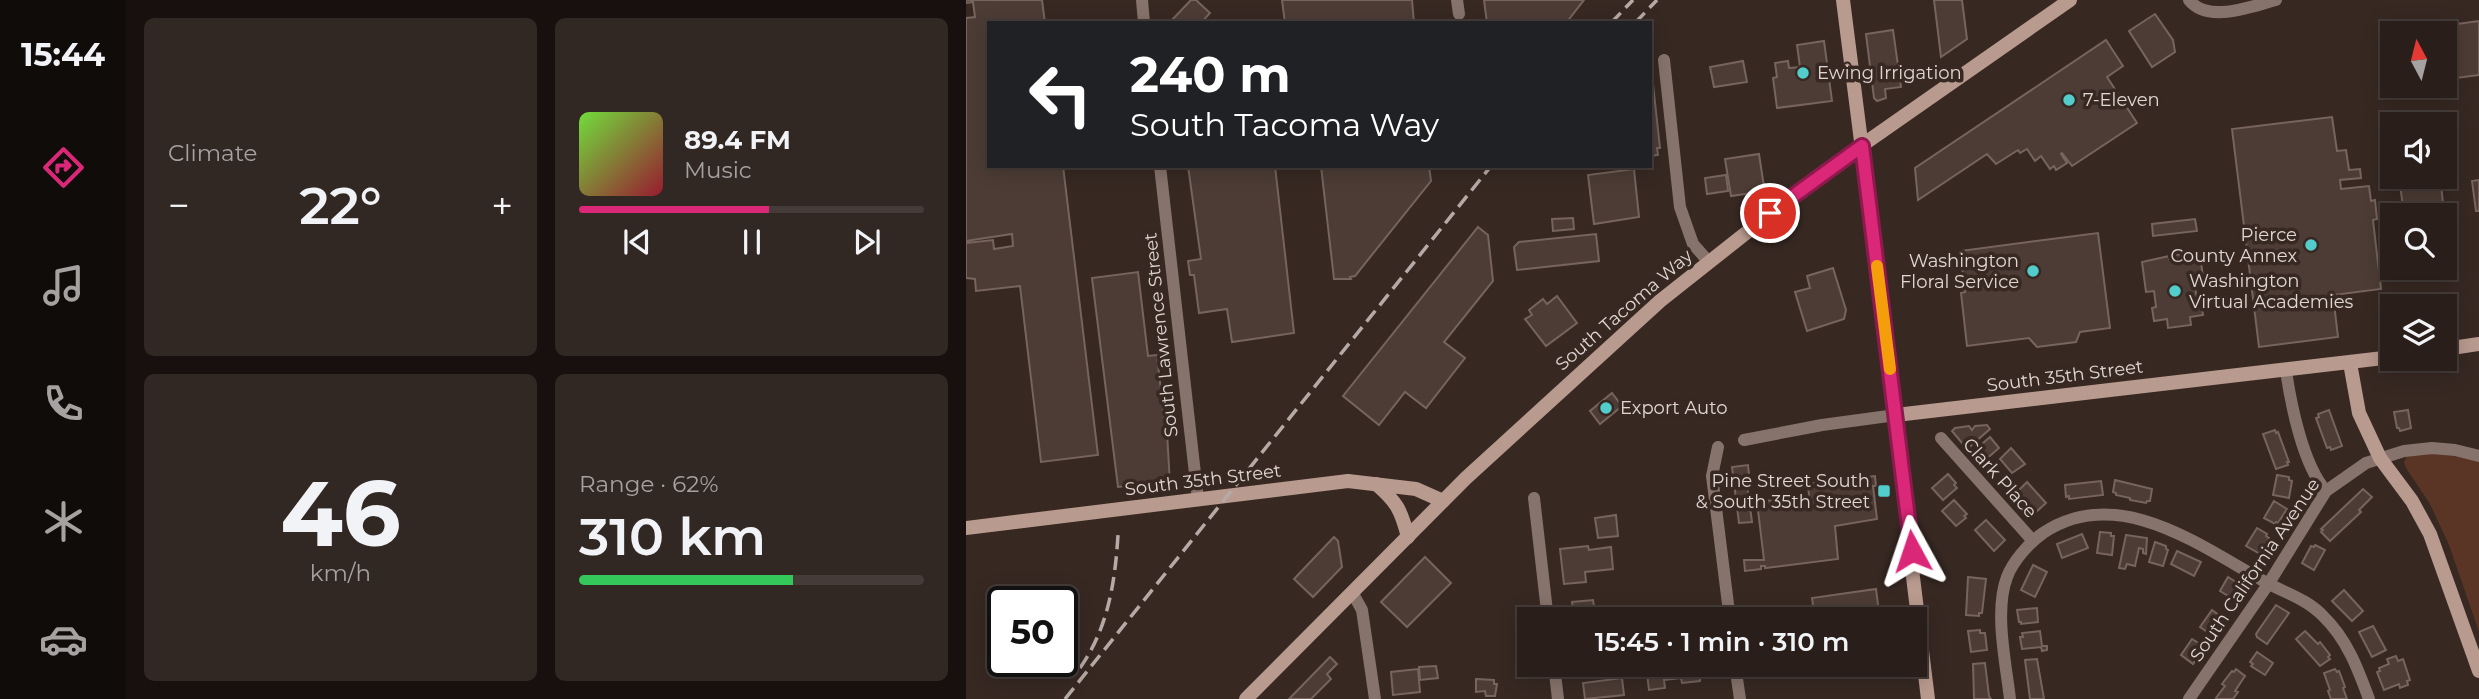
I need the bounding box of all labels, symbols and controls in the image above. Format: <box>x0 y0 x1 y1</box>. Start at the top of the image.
north arrow <box>2380 21 2457 98</box>
map controls <box>2380 21 2457 371</box>
text: 15:44 <box>21 35 105 74</box>
text: 240 m <box>1130 45 1291 104</box>
icon: left <box>1015 49 1106 140</box>
place label: Ewing Irrigation <box>1817 62 1962 84</box>
marker: Ewing Irrigation <box>1795 65 1811 81</box>
place label: 7-Eleven <box>2083 89 2160 111</box>
marker: 7-Eleven <box>2061 92 2077 108</box>
text: South Tacoma Way <box>1130 105 1439 144</box>
button: sound <box>2380 112 2457 189</box>
text: 89.4 FM <box>684 124 791 156</box>
text: Climate <box>168 139 257 167</box>
icon: directions <box>39 143 88 192</box>
text: Music <box>684 156 752 184</box>
text: 22° <box>299 174 382 237</box>
text: − <box>168 182 190 229</box>
text: + <box>491 182 513 229</box>
pin <box>1740 183 1800 243</box>
icon: arrive <box>1751 194 1789 232</box>
button: search <box>2380 203 2457 280</box>
icon: previous <box>618 223 656 261</box>
icon: pause <box>733 223 771 261</box>
icon: next <box>848 223 886 261</box>
place label: Pierce County Annex <box>2171 224 2297 267</box>
street label: South Lawrence Street <box>1139 232 1183 438</box>
marker: Pierce County Annex <box>2303 237 2319 253</box>
street label: South Tacoma Way <box>1551 245 1697 375</box>
place label: Washington Floral Service <box>1900 250 2019 293</box>
icon: music <box>39 261 88 310</box>
marker: Washington Floral Service <box>2025 263 2041 279</box>
place label: Washington Virtual Academies <box>2189 270 2354 313</box>
marker: Washington Virtual Academies <box>2167 283 2183 299</box>
button: layers <box>2380 294 2457 371</box>
street label: South 35th Street <box>1986 355 2144 397</box>
icon: phone <box>39 379 88 428</box>
place label: Export Auto <box>1620 397 1727 419</box>
marker: Export Auto <box>1598 400 1614 416</box>
street label: Clark Place <box>1958 433 2042 523</box>
text: 46 <box>280 458 401 569</box>
street label: South 35th Street <box>1124 459 1282 501</box>
text: Range · 62% <box>579 470 719 498</box>
place label: Pine Street South & South 35th Street <box>1696 470 1870 513</box>
street label: South California Avenue <box>2185 474 2325 666</box>
marker: Pine Street South & South 35th Street <box>1876 483 1892 499</box>
icon: climate <box>39 497 88 546</box>
text: 310 km <box>579 505 766 568</box>
position arrow <box>1875 514 1949 588</box>
text: km/h <box>310 559 371 587</box>
speed limit sign: 50 <box>987 586 1078 677</box>
icon: car <box>39 615 88 664</box>
text: 15:45 · 1 min · 310 m <box>1595 626 1849 658</box>

